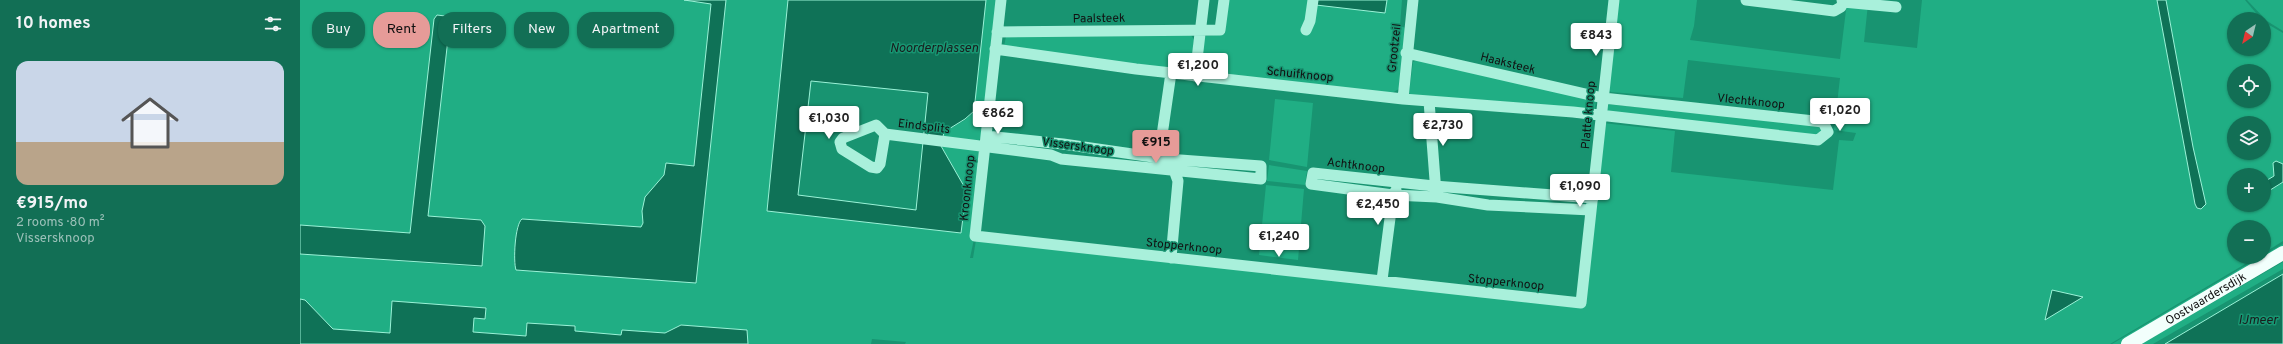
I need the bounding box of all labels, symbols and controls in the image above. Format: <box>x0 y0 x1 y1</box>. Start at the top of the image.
street label: Paalsteek <box>1073 11 1125 27</box>
chip: Buy <box>312 12 365 48</box>
chip: Rent <box>373 12 430 48</box>
chip: Filters <box>438 12 506 48</box>
chip: New <box>514 12 569 48</box>
chip: Apartment <box>577 12 674 48</box>
north arrow <box>2227 12 2271 56</box>
map controls <box>2227 12 2271 264</box>
text: 10 homes <box>16 13 91 35</box>
icon: filters <box>262 13 284 35</box>
street label: Grootzeil <box>1384 23 1406 73</box>
pin: €843 <box>1572 23 1620 57</box>
text: €843 <box>1580 28 1612 44</box>
water label: Noorderplassen <box>890 41 978 57</box>
street label: Haaksteek <box>1479 49 1537 79</box>
pin: €1,200 <box>1165 53 1231 87</box>
text: €1,200 <box>1177 58 1219 74</box>
street label: Schuifknoop <box>1266 64 1334 86</box>
button: locate <box>2227 64 2271 108</box>
street label: Platte knoop <box>1578 80 1600 150</box>
icon: home <box>114 87 186 159</box>
street label: Vlechtknoop <box>1716 90 1786 114</box>
pin: €1,020 <box>1807 98 1873 132</box>
pin: €862 <box>974 101 1022 135</box>
text: €1,020 <box>1819 103 1861 119</box>
pin: €1,030 <box>796 106 862 140</box>
text: €862 <box>982 106 1014 122</box>
text: €1,030 <box>808 111 850 127</box>
pin: €2,730 <box>1410 113 1476 147</box>
street label: Eindsplits <box>897 116 951 138</box>
button: layers <box>2227 116 2271 160</box>
text: €2,730 <box>1422 118 1464 134</box>
pin: €915 <box>1132 130 1180 164</box>
street label: Vissersknoop <box>1041 134 1115 160</box>
text: €915 <box>1141 135 1171 151</box>
street label: Kroonknoop <box>957 154 979 222</box>
street label: Achtknoop <box>1326 154 1386 178</box>
button: + <box>2227 168 2271 212</box>
pin: €1,090 <box>1547 174 1613 208</box>
text: €1,090 <box>1559 179 1601 195</box>
pin: €2,450 <box>1345 192 1411 226</box>
text: €915/mo <box>16 193 88 215</box>
text: €2,450 <box>1356 197 1400 213</box>
text: 2 rooms · 80 m² <box>16 215 105 231</box>
button: − <box>2227 220 2271 264</box>
pin: €1,240 <box>1246 224 1312 258</box>
text: €1,240 <box>1258 229 1300 245</box>
text: Vissersknoop <box>16 231 95 247</box>
street label: Stopperknoop <box>1145 235 1223 259</box>
street label: Oostvaardersdijk <box>2163 269 2249 329</box>
street label: Stopperknoop <box>1467 271 1545 295</box>
water label: IJmeer <box>2238 313 2279 329</box>

